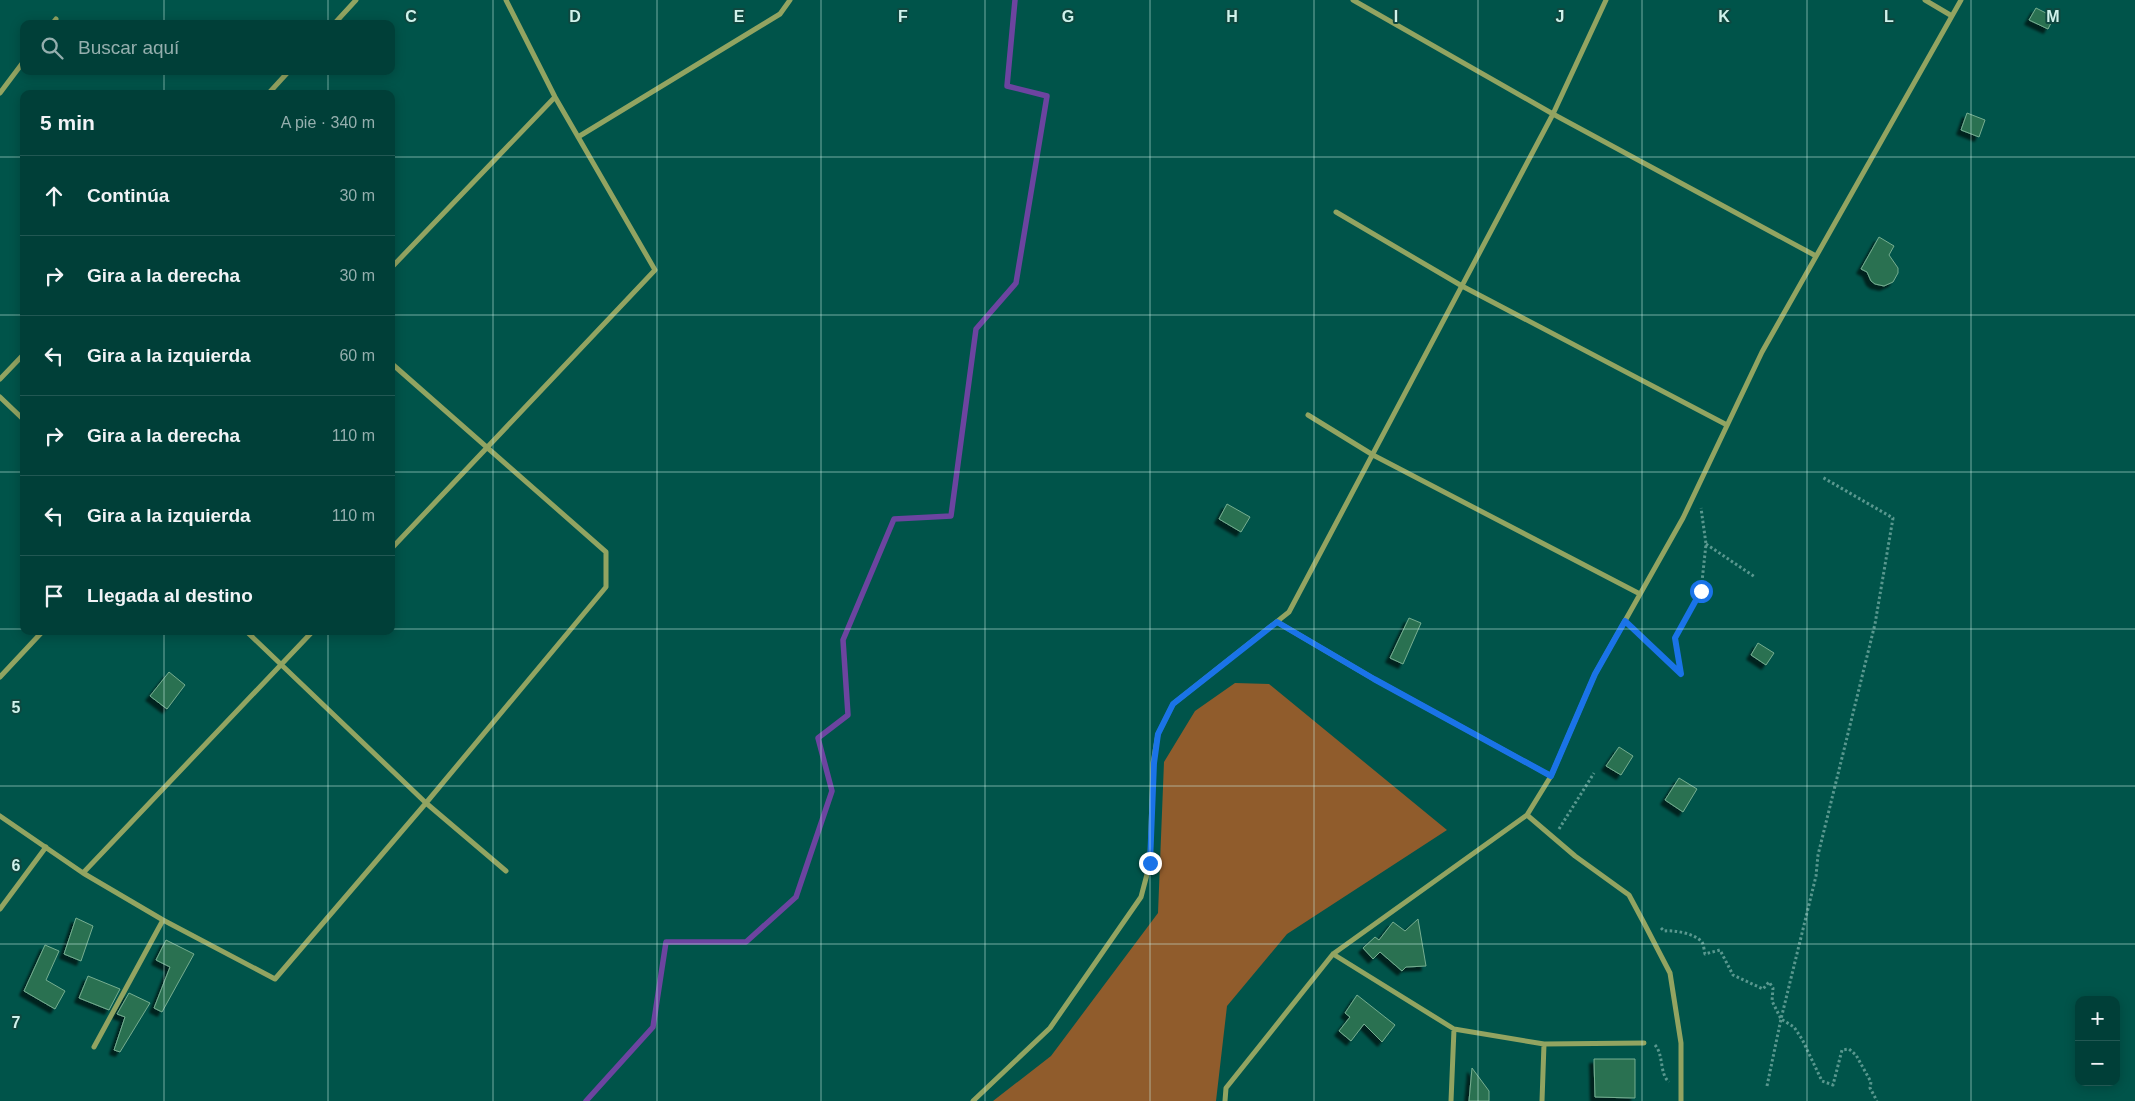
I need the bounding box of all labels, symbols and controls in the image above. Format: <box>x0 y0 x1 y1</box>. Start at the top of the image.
text: C <box>405 8 417 25</box>
text: D <box>569 8 581 25</box>
text: E <box>734 8 745 25</box>
text: F <box>898 8 908 25</box>
text: G <box>1062 8 1074 25</box>
text: H <box>1226 8 1238 25</box>
text: I <box>1394 8 1398 25</box>
text: J <box>1556 8 1564 25</box>
text: K <box>1718 8 1730 25</box>
text: L <box>1884 8 1894 25</box>
text: M <box>2046 8 2060 25</box>
search box <box>20 20 395 75</box>
icon: search <box>38 34 66 62</box>
text: Buscar aquí <box>78 37 179 58</box>
text: 5 min <box>40 111 95 134</box>
text: A pie · 340 m <box>281 114 375 131</box>
icon: ahead <box>40 182 68 210</box>
text: Continúa <box>87 185 169 206</box>
text: 30 m <box>339 187 375 204</box>
icon: right <box>40 262 68 290</box>
text: Gira a la derecha <box>87 265 240 286</box>
text: 30 m <box>339 267 375 284</box>
icon: left <box>40 342 68 370</box>
text: Gira a la izquierda <box>87 345 251 366</box>
text: 60 m <box>339 347 375 364</box>
icon: right <box>40 422 68 450</box>
text: Gira a la derecha <box>87 425 240 446</box>
text: 110 m <box>332 427 375 444</box>
icon: left <box>40 502 68 530</box>
text: Gira a la izquierda <box>87 505 251 526</box>
text: 110 m <box>332 507 375 524</box>
route start <box>1690 580 1713 603</box>
icon: arrive <box>40 582 68 610</box>
text: Llegada al destino <box>87 585 253 606</box>
text: 5 <box>12 699 21 716</box>
route end <box>1139 852 1162 875</box>
text: 6 <box>12 857 21 874</box>
map controls <box>2075 996 2120 1086</box>
button: + <box>2075 996 2120 1041</box>
text: 7 <box>12 1014 21 1031</box>
button: − <box>2075 1041 2120 1086</box>

